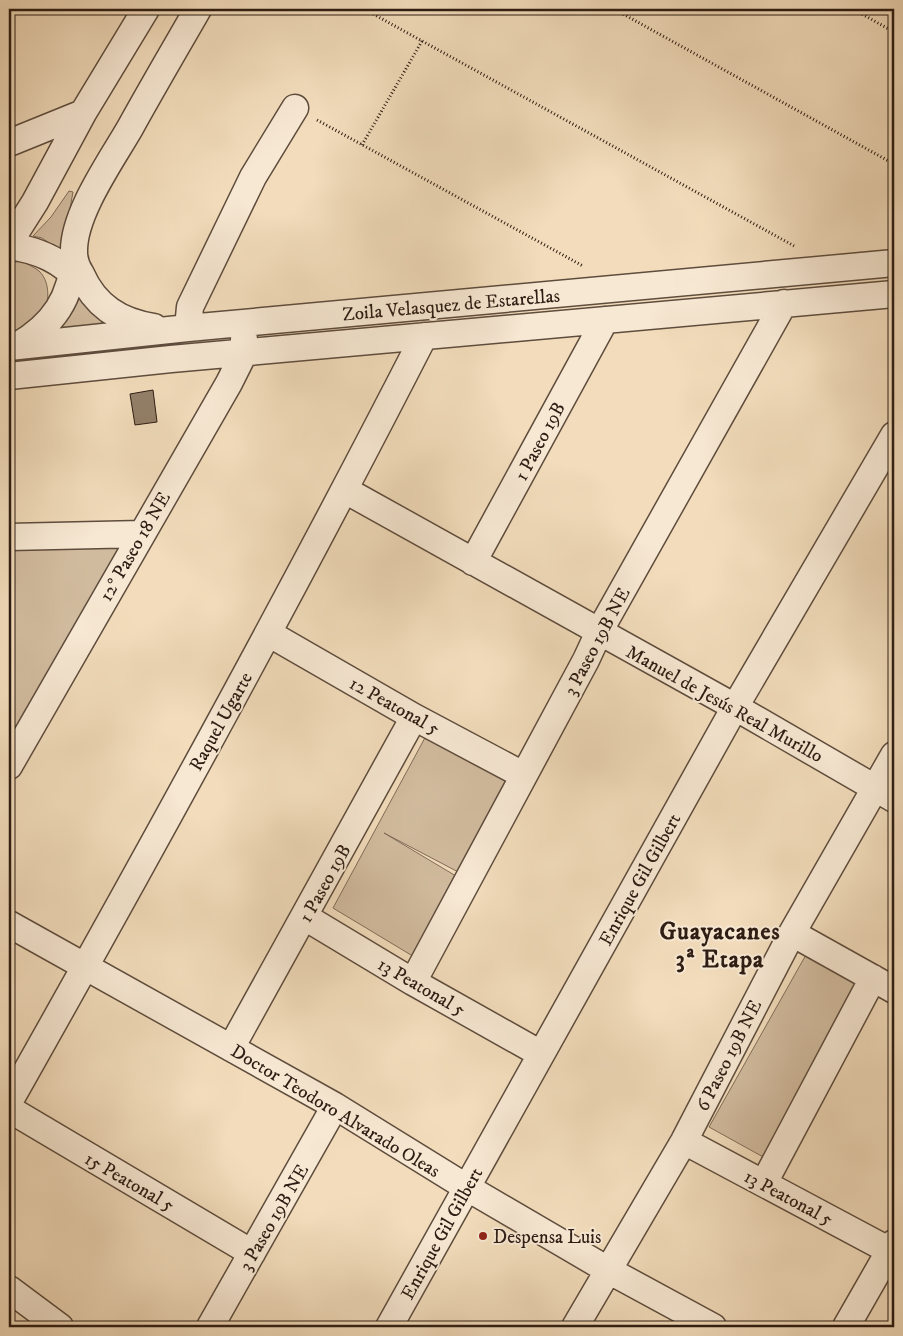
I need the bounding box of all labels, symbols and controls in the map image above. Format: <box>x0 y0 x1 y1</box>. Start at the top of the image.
street label: Zoila Velasquez de Estarellas <box>341 285 561 327</box>
street label: 1 Paseo 19B <box>510 398 571 485</box>
street label: 12° Paseo 18 NE <box>95 488 176 606</box>
street label: 3 Paseo 19B NE <box>559 584 635 700</box>
street label: Manuel de Jesús Real Murillo <box>622 641 827 768</box>
street label: Raquel Ugarte <box>185 668 259 776</box>
street label: 12 Peatonal 5 <box>345 672 444 741</box>
street label: Enrique Gil Gilbert <box>594 810 687 950</box>
street label: 1 Paseo 19B <box>294 840 356 927</box>
district label: Guayacanes 3ª Etapa <box>660 917 780 975</box>
street label: 13 Peatonal 5 <box>373 953 470 1022</box>
street label: 6 Paseo 19B NE <box>691 996 767 1115</box>
street label: Doctor Teodoro Alvarado Oleas <box>227 1040 444 1183</box>
street label: 15 Peatonal 5 <box>80 1147 179 1217</box>
street label: 3 Paseo 19B NE <box>235 1160 314 1275</box>
street label: Enrique Gil Gilbert <box>396 1164 489 1304</box>
street label: 13 Peatonal 5 <box>740 1165 837 1232</box>
place label: Despensa Luis <box>493 1226 601 1249</box>
marker: Despensa Luis <box>477 1230 489 1242</box>

